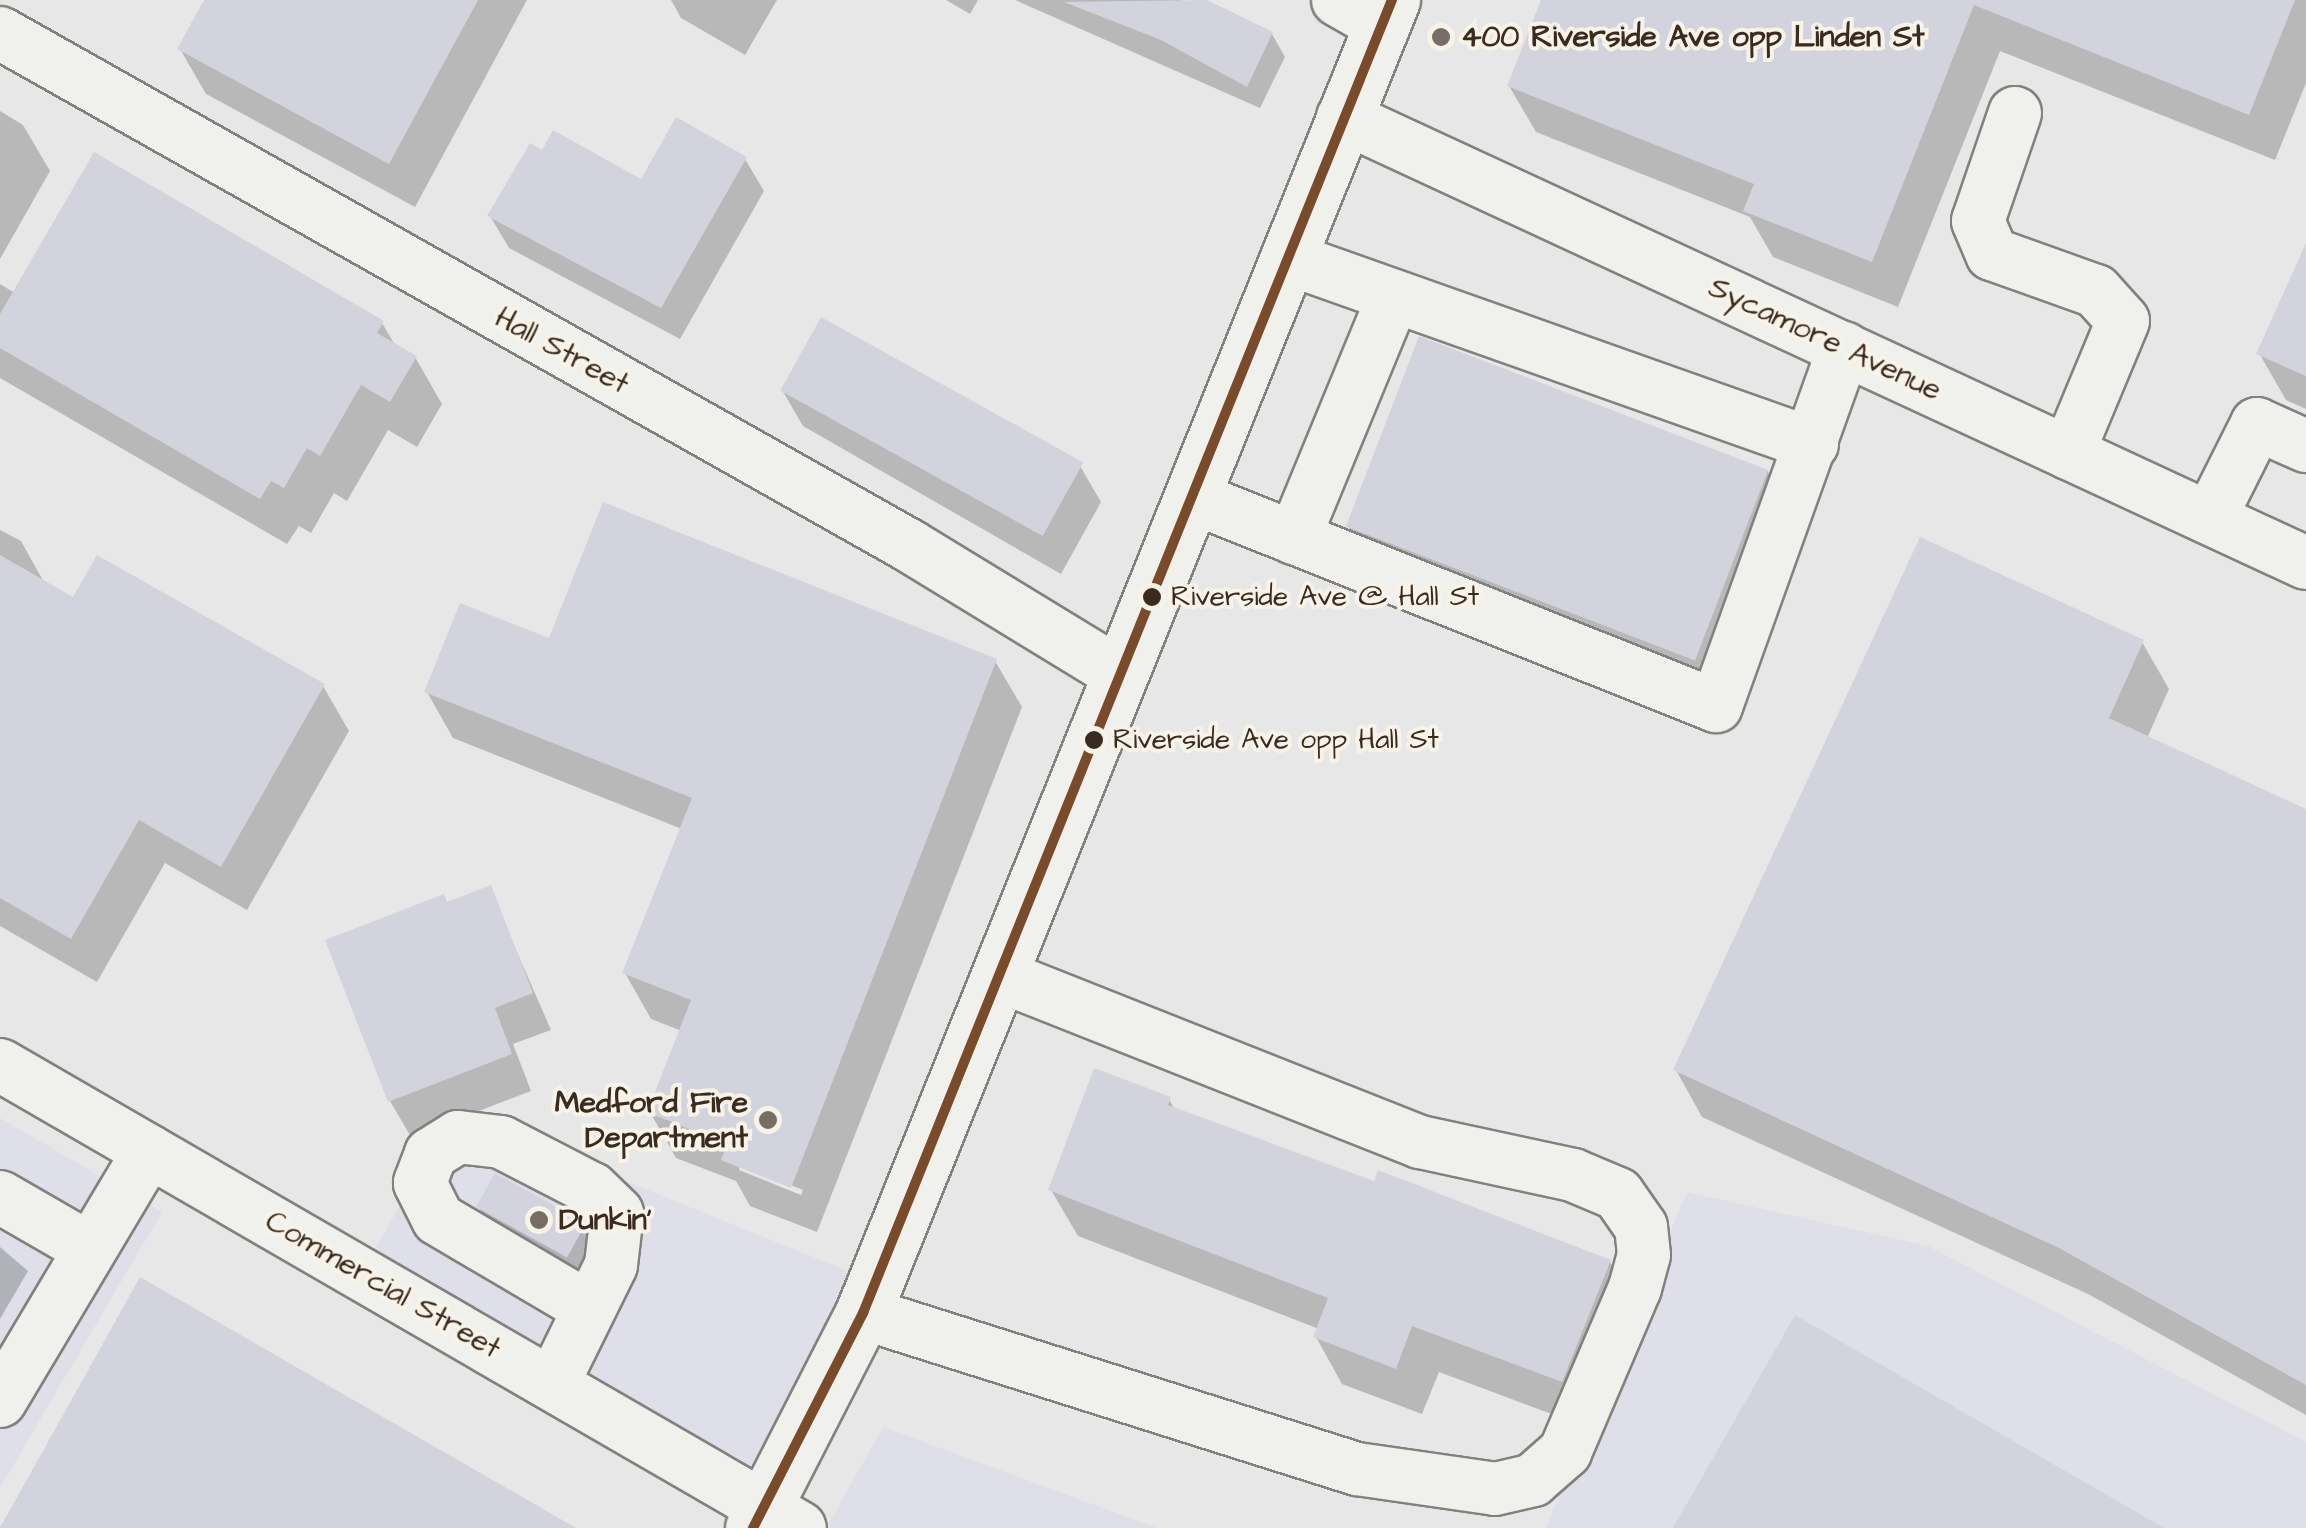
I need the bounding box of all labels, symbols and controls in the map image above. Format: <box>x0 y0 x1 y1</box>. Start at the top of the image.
place label: 400 Riverside Ave opp Linden St <box>1461 19 1924 55</box>
marker: 400 Riverside Ave opp Linden St <box>1430 26 1452 48</box>
street label: Sycamore Avenue <box>1703 269 1947 409</box>
street label: Hall Street <box>489 300 635 402</box>
place label: Riverside Ave @ Hall St <box>1171 580 1479 614</box>
marker: Riverside Ave @ Hall St <box>1142 587 1162 607</box>
place label: Riverside Ave opp Hall St <box>1113 723 1439 757</box>
marker: Riverside Ave opp Hall St <box>1084 730 1104 750</box>
place label: Medford Fire Department <box>555 1085 748 1156</box>
marker: Medford Fire Department <box>757 1109 779 1131</box>
place label: Dunkin' <box>559 1202 652 1238</box>
street label: Commercial Street <box>259 1203 507 1367</box>
marker: Dunkin' <box>528 1209 550 1231</box>

